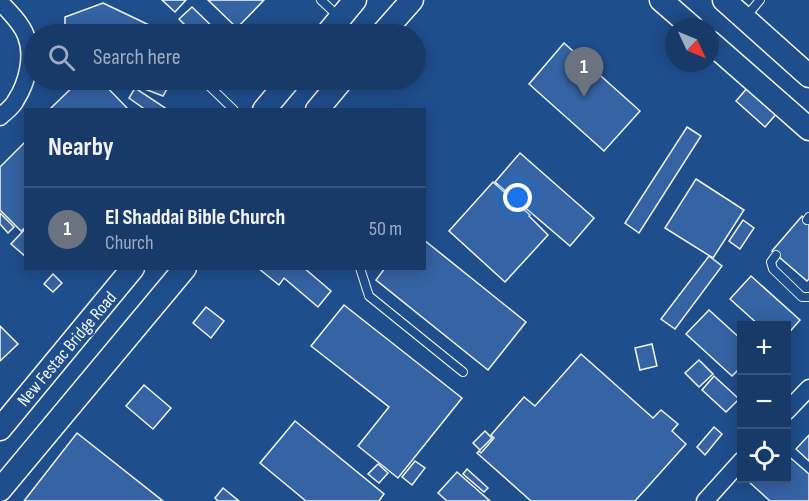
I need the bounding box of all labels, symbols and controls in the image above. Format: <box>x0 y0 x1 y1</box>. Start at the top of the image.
north arrow <box>665 18 719 72</box>
search box <box>24 24 426 90</box>
icon: search <box>45 41 78 74</box>
text: Search here <box>93 44 180 71</box>
pin: 1 <box>564 48 604 97</box>
text: Nearby <box>48 132 114 163</box>
your location <box>503 183 532 212</box>
text: El Shaddai Bible Church <box>105 204 285 231</box>
text: 1 <box>64 217 71 241</box>
text: 50 m <box>369 217 402 241</box>
text: Church <box>105 231 154 255</box>
street label: New Festac Bridge Road <box>13 287 121 411</box>
map controls <box>737 321 791 483</box>
button: + <box>737 321 791 375</box>
button: − <box>737 375 791 429</box>
button: locate <box>737 429 791 483</box>

